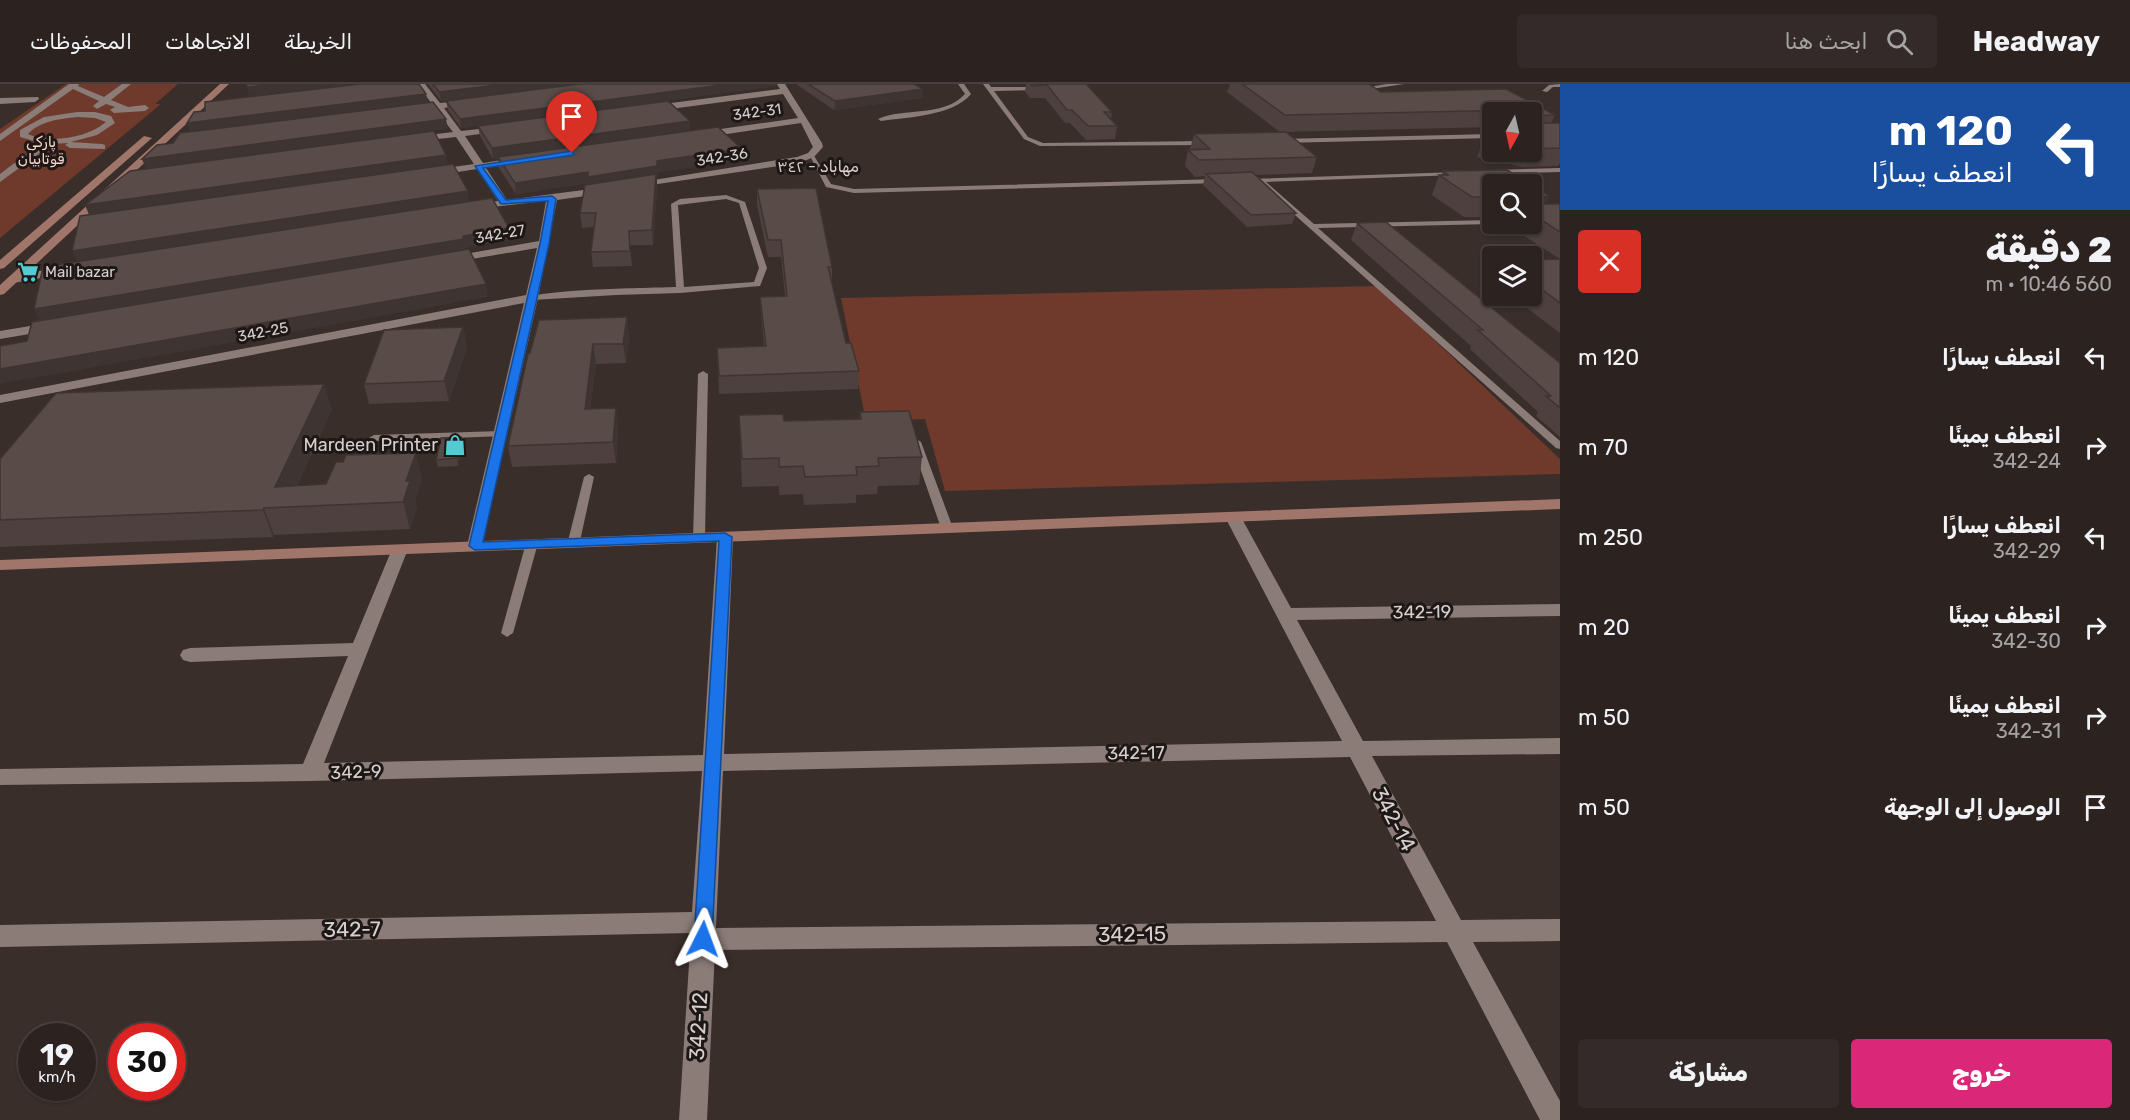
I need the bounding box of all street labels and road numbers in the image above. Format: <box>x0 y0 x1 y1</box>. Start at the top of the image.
street label: 342-31 <box>732 100 782 124</box>
street label: 342-36 <box>695 144 749 170</box>
street label: 342-27 <box>474 221 526 247</box>
street label: 342-25 <box>236 318 290 346</box>
street label: 342-19 <box>1393 600 1451 624</box>
street label: 342-17 <box>1107 742 1165 764</box>
street label: 342-9 <box>330 760 382 784</box>
street label: 342-14 <box>1367 783 1421 855</box>
street label: 342-7 <box>323 916 381 942</box>
street label: 342-15 <box>1098 921 1166 947</box>
street label: 342-12 <box>684 991 712 1061</box>

